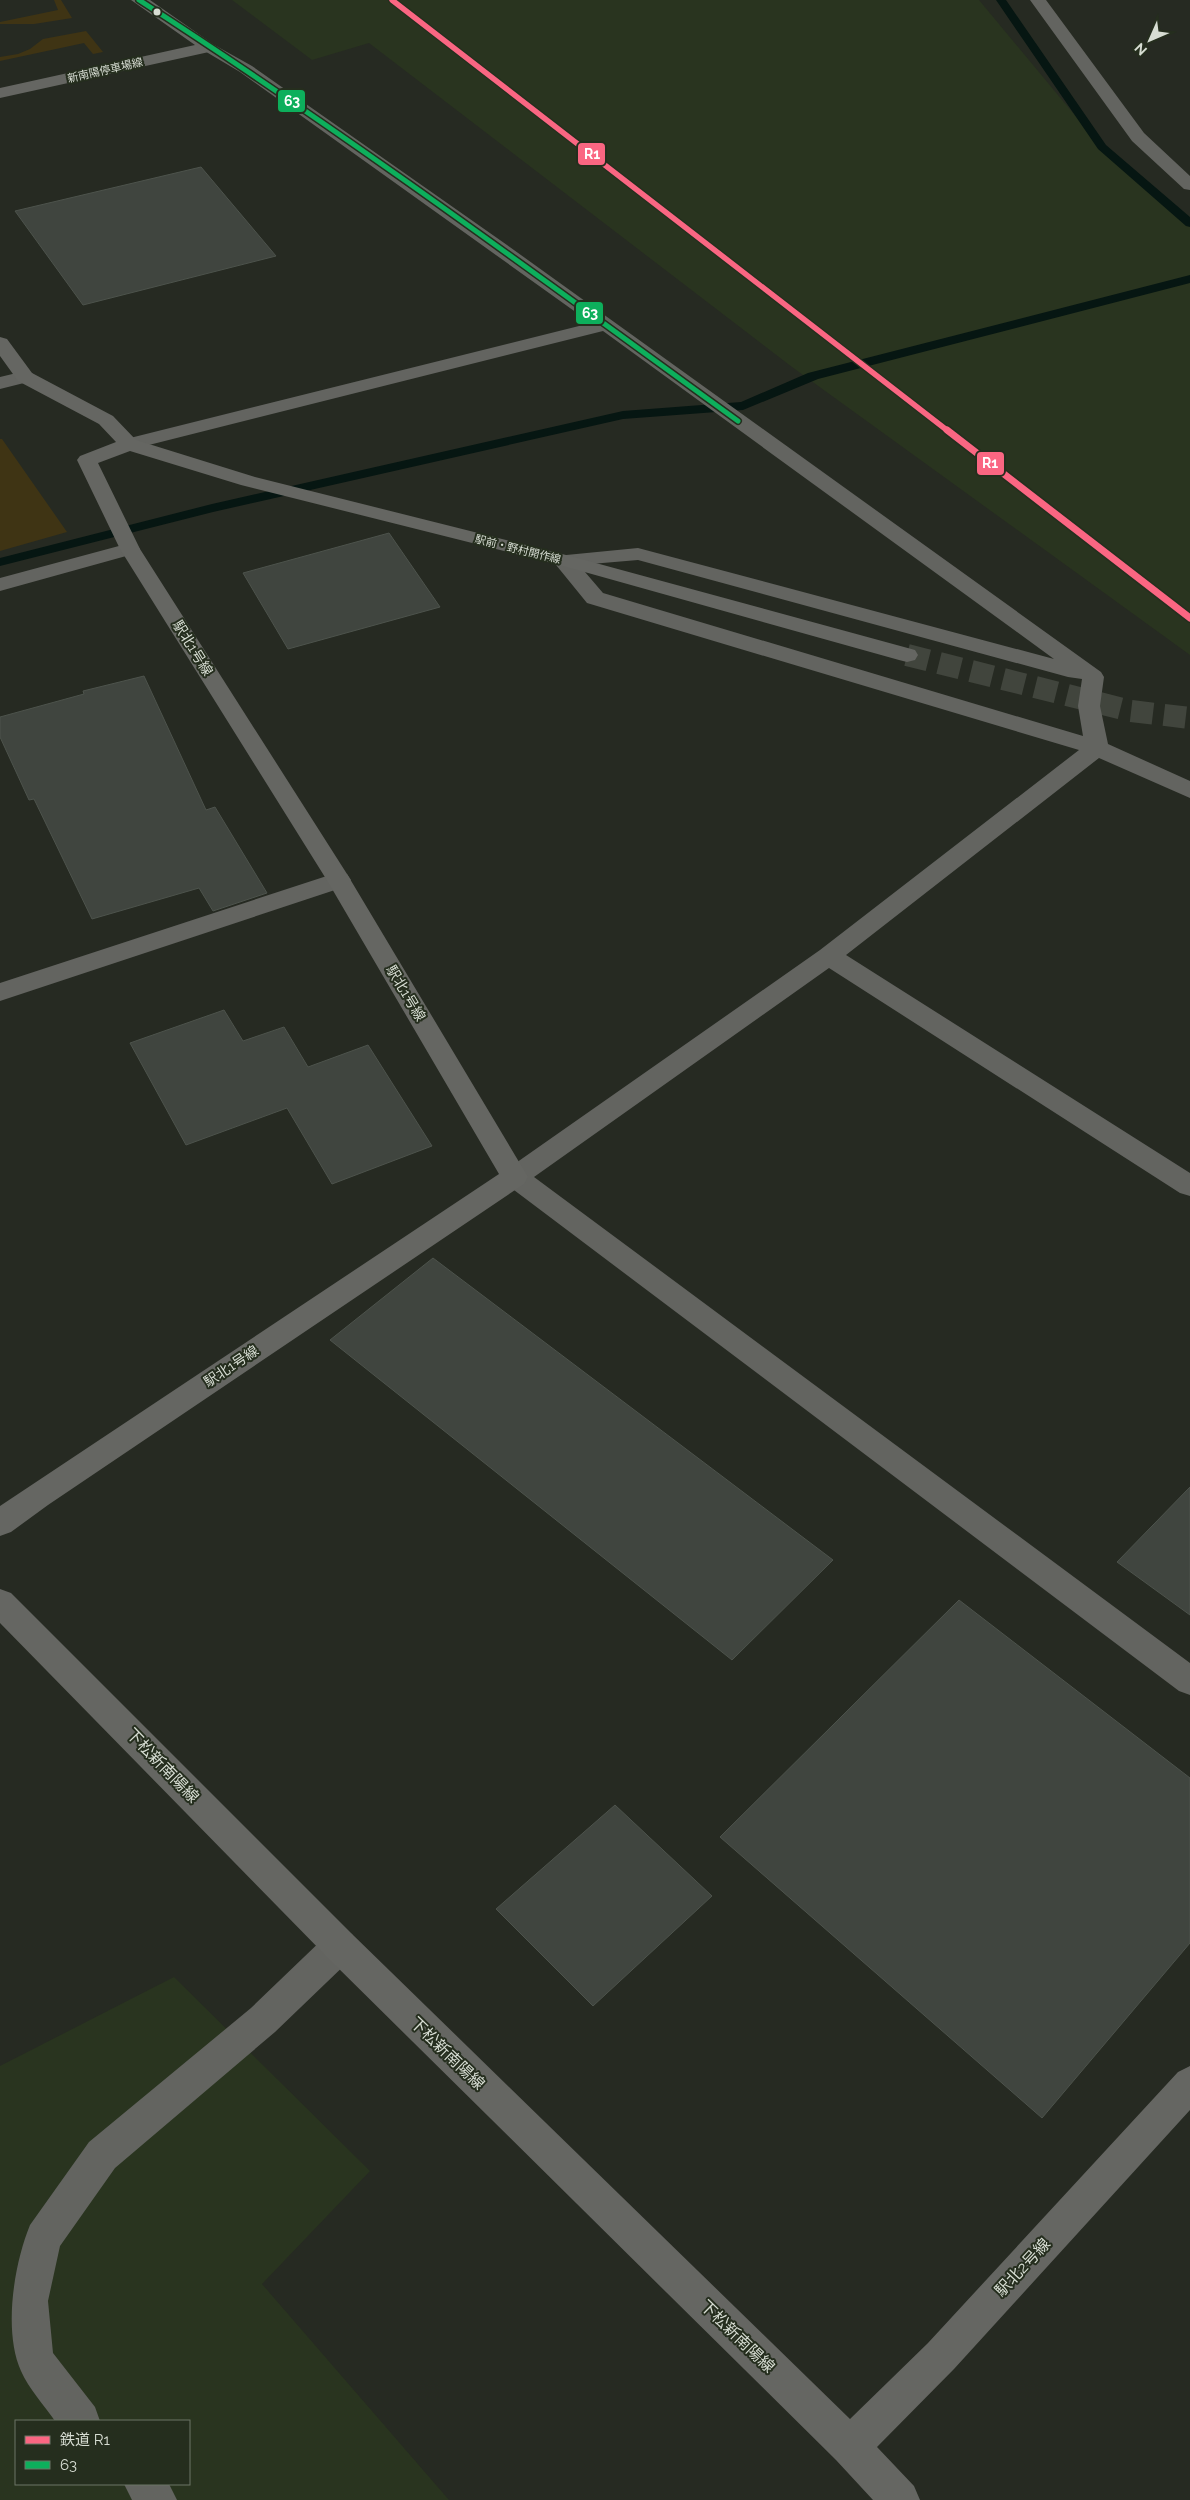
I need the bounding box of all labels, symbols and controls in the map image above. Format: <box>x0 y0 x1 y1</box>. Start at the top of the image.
unlabelled marker <box>152 7 162 17</box>
north arrow <box>1125 15 1175 65</box>
text: N <box>1131 40 1150 59</box>
street label: 新南陽停車場線 <box>66 55 144 85</box>
line badge: 63 <box>277 89 306 113</box>
text: 63 <box>284 93 300 109</box>
line badge: R1 <box>577 142 606 166</box>
text: R1 <box>584 146 600 162</box>
line badge: 63 <box>575 301 604 325</box>
text: 63 <box>582 305 598 321</box>
line badge: R1 <box>976 451 1005 476</box>
text: R1 <box>982 455 998 471</box>
street label: 駅前・野村開作線 <box>474 533 562 566</box>
street label: 駅北1号線 <box>170 617 216 679</box>
street label: 駅北1号線 <box>383 962 429 1024</box>
street label: 駅北1号線 <box>201 1342 261 1390</box>
street label: 下松新南陽線 <box>122 1724 203 1806</box>
street label: 下松新南陽線 <box>407 2013 489 2094</box>
street label: 駅北2号線 <box>991 2234 1054 2300</box>
street label: 下松新南陽線 <box>697 2296 779 2377</box>
legend <box>15 2420 190 2485</box>
text: 鉄道 R1 <box>60 2431 111 2449</box>
text: 63 <box>60 2456 77 2474</box>

